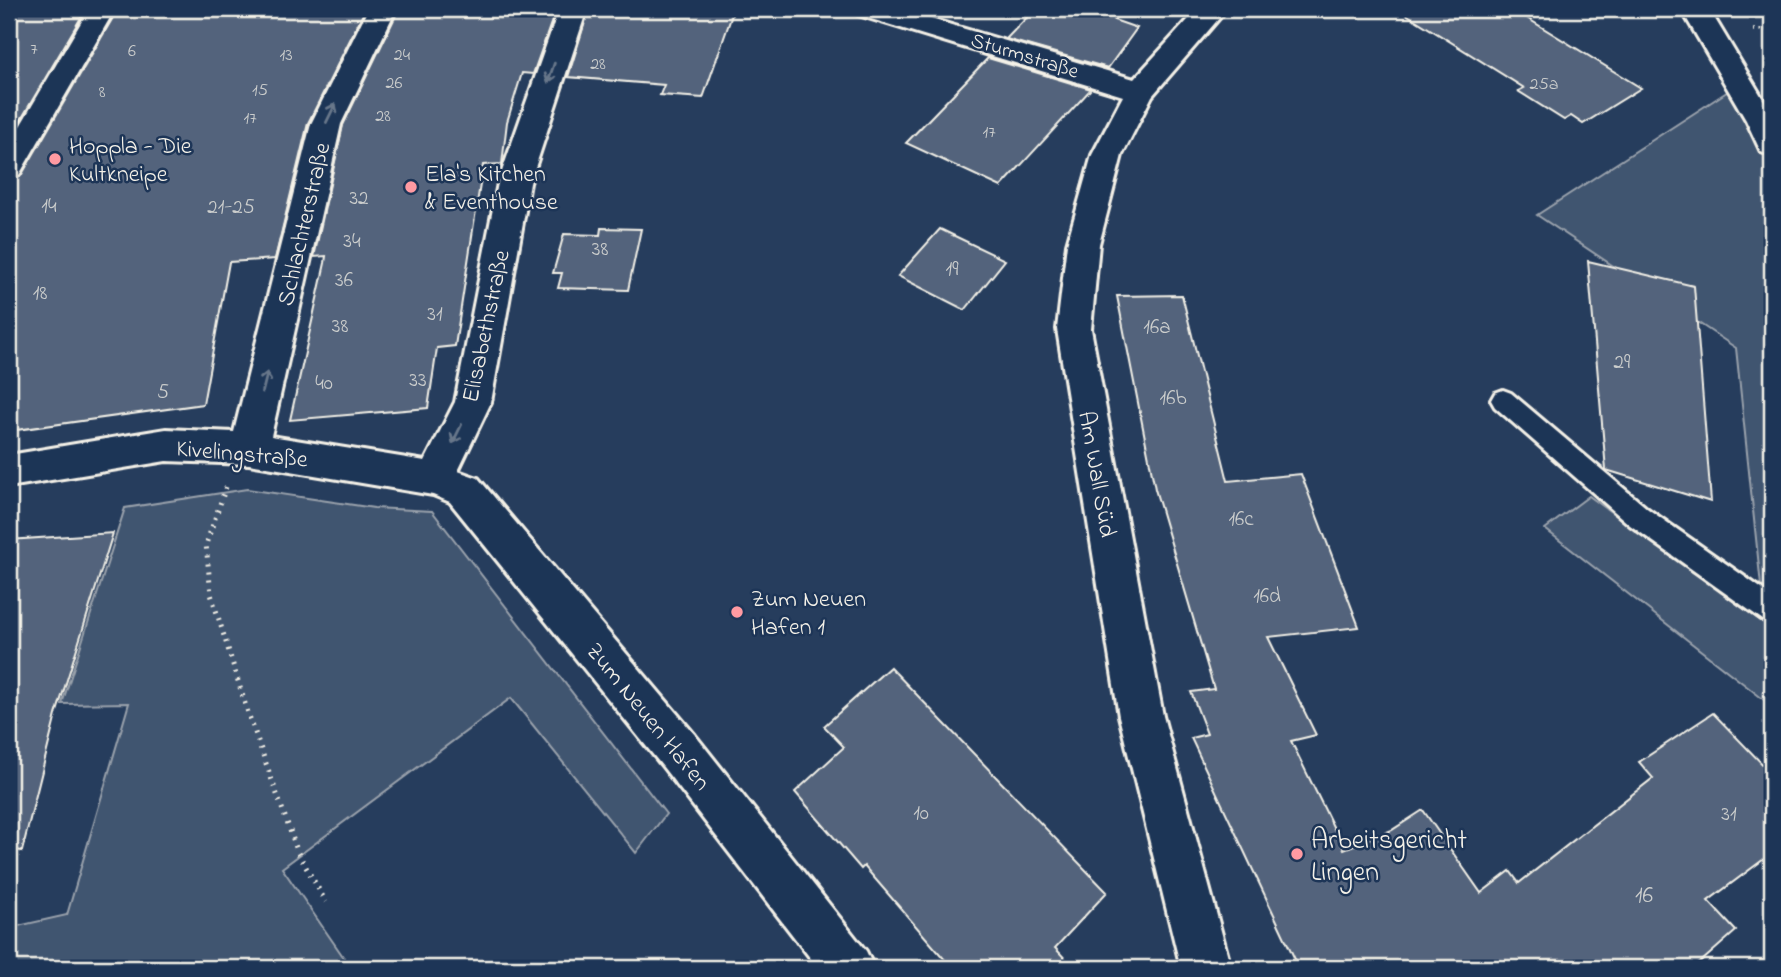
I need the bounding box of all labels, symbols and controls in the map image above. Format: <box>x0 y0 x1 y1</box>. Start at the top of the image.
street label: Sturmstraße <box>967 26 1083 88</box>
house number: 7 <box>30 37 38 63</box>
house number: 6 <box>128 39 136 65</box>
house number: 13 <box>279 43 293 69</box>
house number: 24 <box>394 43 411 69</box>
house number: 28 <box>590 52 606 78</box>
one-way arrow <box>544 62 556 84</box>
house number: 26 <box>386 71 403 97</box>
house number: 25a <box>1530 72 1558 98</box>
house number: 15 <box>252 78 268 104</box>
house number: 8 <box>99 80 106 106</box>
one-way arrow <box>324 103 338 124</box>
house number: 28 <box>375 104 391 130</box>
house number: 17 <box>243 106 257 132</box>
house number: 17 <box>982 120 996 146</box>
place label: Hoppla - Die Kultkneipe <box>69 130 192 193</box>
street label: Schlachterstraße <box>270 139 341 310</box>
marker: Hoppla - Die Kultkneipe <box>47 151 63 167</box>
place label: Ela's Kitchen & Eventhouse <box>425 158 558 221</box>
marker: Ela's Kitchen & Eventhouse <box>403 179 419 195</box>
house number: 32 <box>349 184 369 214</box>
house number: 14 <box>41 192 57 222</box>
house number: 21-25 <box>207 193 255 223</box>
house number: 34 <box>343 227 361 257</box>
house number: 38 <box>592 235 608 265</box>
street label: Elisabethstraße <box>454 247 521 406</box>
house number: 19 <box>946 255 959 285</box>
house number: 36 <box>335 266 353 296</box>
house number: 18 <box>33 279 47 309</box>
house number: 31 <box>427 300 443 330</box>
house number: 38 <box>332 312 348 342</box>
house number: 16a <box>1143 313 1171 343</box>
house number: 29 <box>1614 348 1631 378</box>
house number: 33 <box>409 366 427 396</box>
house number: 40 <box>315 369 333 399</box>
one-way arrow <box>259 371 273 394</box>
house number: 5 <box>157 378 169 408</box>
house number: 16b <box>1159 384 1187 414</box>
street label: Am Wall Süd <box>1067 409 1124 541</box>
one-way arrow <box>450 423 464 444</box>
street label: Kivelingstraße <box>175 432 309 479</box>
house number: 16c <box>1228 505 1254 535</box>
house number: 16d <box>1253 582 1281 612</box>
place label: Zum Neuen Hafen 1 <box>751 583 866 646</box>
marker: Zum Neuen Hafen 1 <box>729 604 745 620</box>
street label: Zum Neuen Hafen <box>576 636 718 799</box>
house number: 10 <box>913 799 929 829</box>
house number: 31 <box>1721 800 1737 830</box>
place label: Arbeitsgericht Lingen <box>1311 821 1467 894</box>
marker: Arbeitsgericht Lingen <box>1289 846 1305 862</box>
house number: 16 <box>1635 879 1654 914</box>

